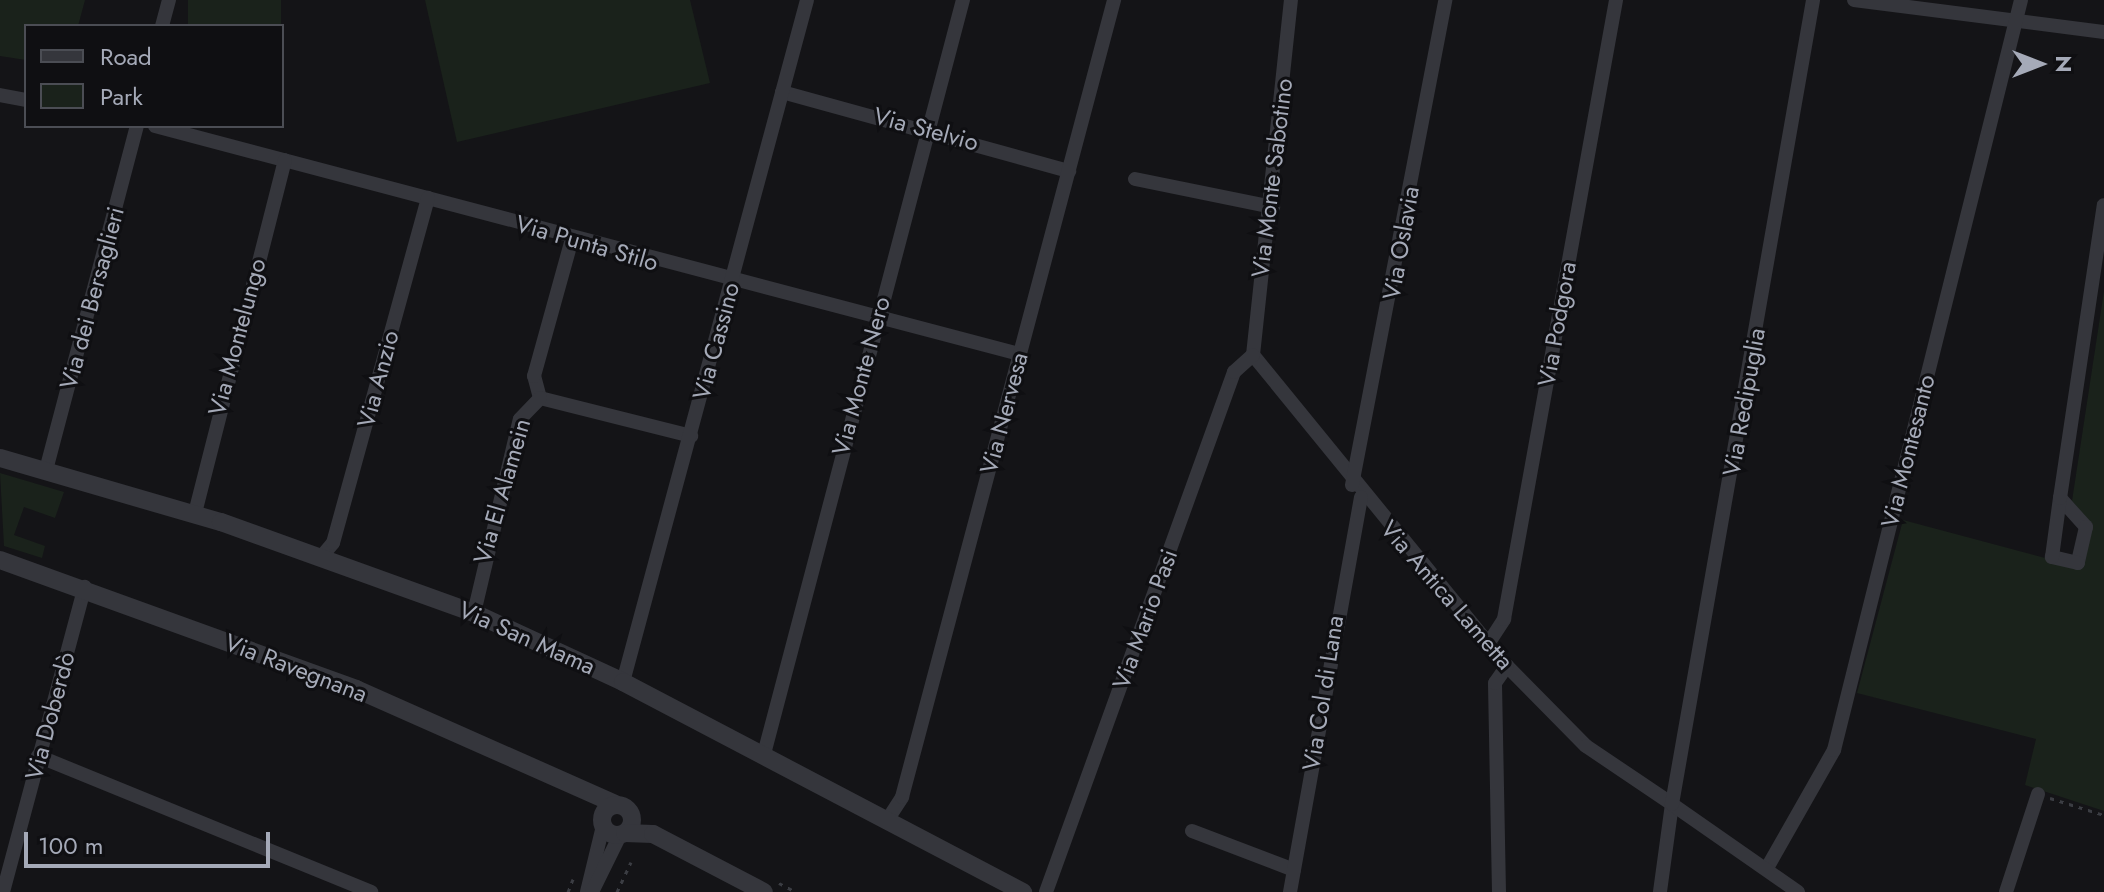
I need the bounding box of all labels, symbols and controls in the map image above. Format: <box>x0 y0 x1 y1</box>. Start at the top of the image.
legend <box>24 24 284 128</box>
north arrow <box>2000 24 2080 104</box>
text: Road <box>100 39 152 74</box>
text: N <box>2048 55 2080 73</box>
street label: Via Monte Sabotino <box>1245 77 1299 279</box>
text: Park <box>100 79 143 114</box>
street label: Via Stelvio <box>870 101 982 157</box>
street label: Via Oslavia <box>1377 184 1425 302</box>
street label: Via dei Bersaglieri <box>54 204 130 392</box>
street label: Via Punta Stilo <box>512 209 662 277</box>
street label: Via Montelungo <box>202 255 272 419</box>
street label: Via Podgora <box>1532 259 1582 389</box>
street label: Via Cassino <box>687 279 745 403</box>
street label: Via Monte Nero <box>826 293 896 459</box>
street label: Via Redipuglia <box>1717 326 1771 478</box>
street label: Via Anzio <box>351 327 405 431</box>
street label: Via Nervesa <box>974 349 1034 477</box>
street label: Via Montesanto <box>1875 371 1941 531</box>
street label: Via El Alamein <box>468 415 536 567</box>
street label: Via Antica Lametta <box>1374 515 1520 675</box>
street label: Via Mario Pasi <box>1106 545 1184 693</box>
street label: Via San Mama <box>454 595 600 681</box>
street label: Via Col di Lana <box>1297 613 1349 773</box>
street label: Via Ravegnana <box>221 628 371 708</box>
street label: Via Doberdò <box>19 649 81 783</box>
scale bar <box>28 816 274 866</box>
text: 100 m <box>38 828 104 863</box>

